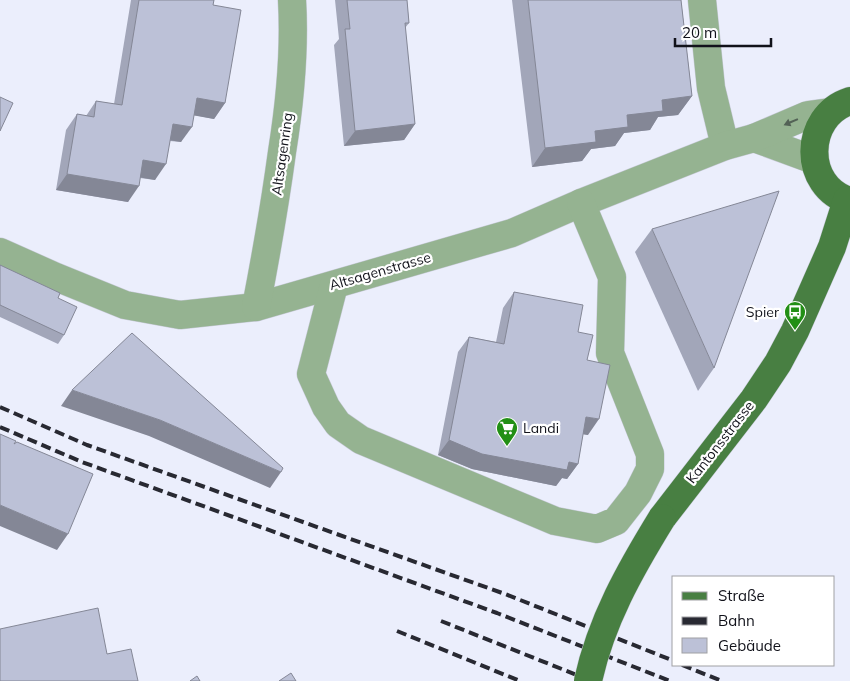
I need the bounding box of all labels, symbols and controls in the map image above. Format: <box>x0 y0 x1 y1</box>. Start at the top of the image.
scale bar <box>675 15 771 47</box>
text: 20 m <box>682 23 717 42</box>
street label: Altsagenring <box>267 112 297 196</box>
one-way arrow <box>784 118 798 126</box>
street label: Altsagenstrasse <box>327 248 433 294</box>
bus stop icon: Spier <box>783 300 807 331</box>
place label: Spier <box>746 303 780 321</box>
street label: Kantonsstrasse <box>682 397 758 487</box>
supermarket icon: Landi <box>495 416 519 447</box>
place label: Landi <box>523 419 559 437</box>
legend <box>672 576 835 666</box>
text: Straße <box>718 586 765 605</box>
text: Bahn <box>718 611 755 630</box>
text: Gebäude <box>718 636 781 655</box>

